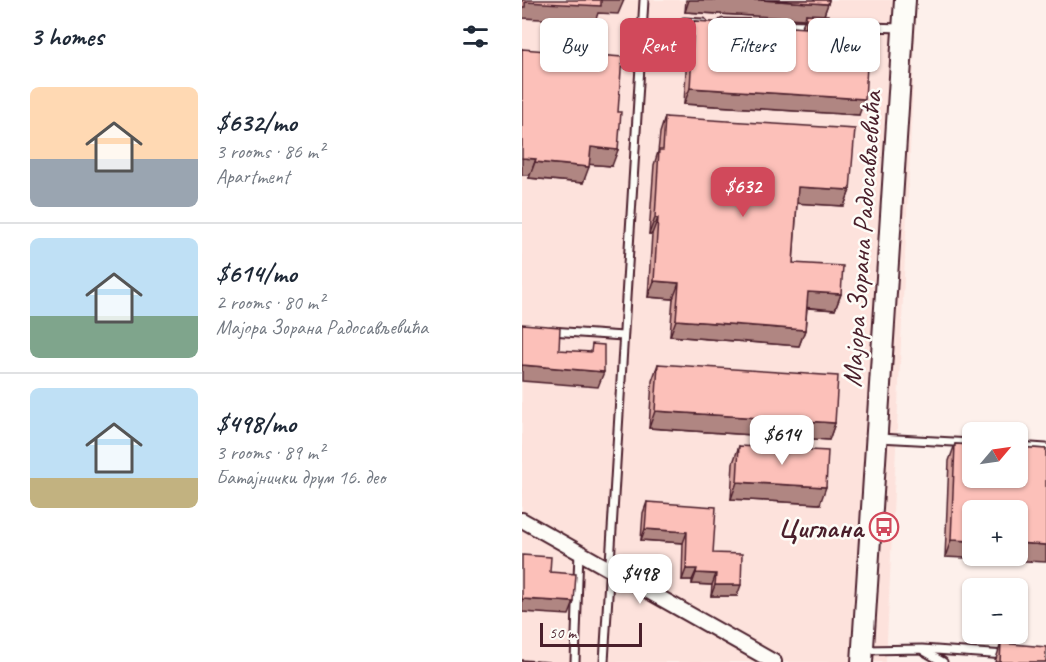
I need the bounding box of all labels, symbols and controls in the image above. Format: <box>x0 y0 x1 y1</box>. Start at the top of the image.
chip: Buy <box>540 18 608 72</box>
chip: Rent <box>620 18 696 72</box>
chip: Filters <box>708 18 796 72</box>
chip: New <box>808 18 880 72</box>
text: 3 homes <box>30 20 103 53</box>
icon: filters <box>459 20 492 53</box>
street label: Мајора Зорана Радосављевића <box>834 88 889 388</box>
text: $632/mo <box>216 106 297 139</box>
icon: home <box>78 111 150 183</box>
text: 3 rooms · 86 m² <box>216 139 324 164</box>
text: Apartment <box>216 164 289 189</box>
pin: $632 <box>707 167 779 218</box>
text: $632 <box>725 174 761 199</box>
text: $614/mo <box>216 257 297 290</box>
icon: home <box>78 262 150 334</box>
text: 2 rooms · 80 m² <box>216 290 324 315</box>
text: Мајора Зорана Радосављевића <box>216 315 428 340</box>
text: $498/mo <box>216 407 296 440</box>
icon: home <box>78 412 150 484</box>
pin: $614 <box>746 415 818 466</box>
text: $614 <box>764 422 800 447</box>
north arrow <box>962 422 1028 488</box>
map controls <box>962 422 1028 644</box>
text: 3 rooms · 89 m² <box>216 440 324 465</box>
text: Батајнички друм 16. део <box>216 465 385 490</box>
button: + <box>962 500 1028 566</box>
place label: Циглана <box>778 510 866 545</box>
bus stop icon: Циглана <box>868 511 900 543</box>
pin: $498 <box>604 554 676 605</box>
text: $498 <box>622 561 658 586</box>
button: − <box>962 578 1028 644</box>
scale bar <box>540 620 642 648</box>
text: 50 m <box>549 623 576 643</box>

